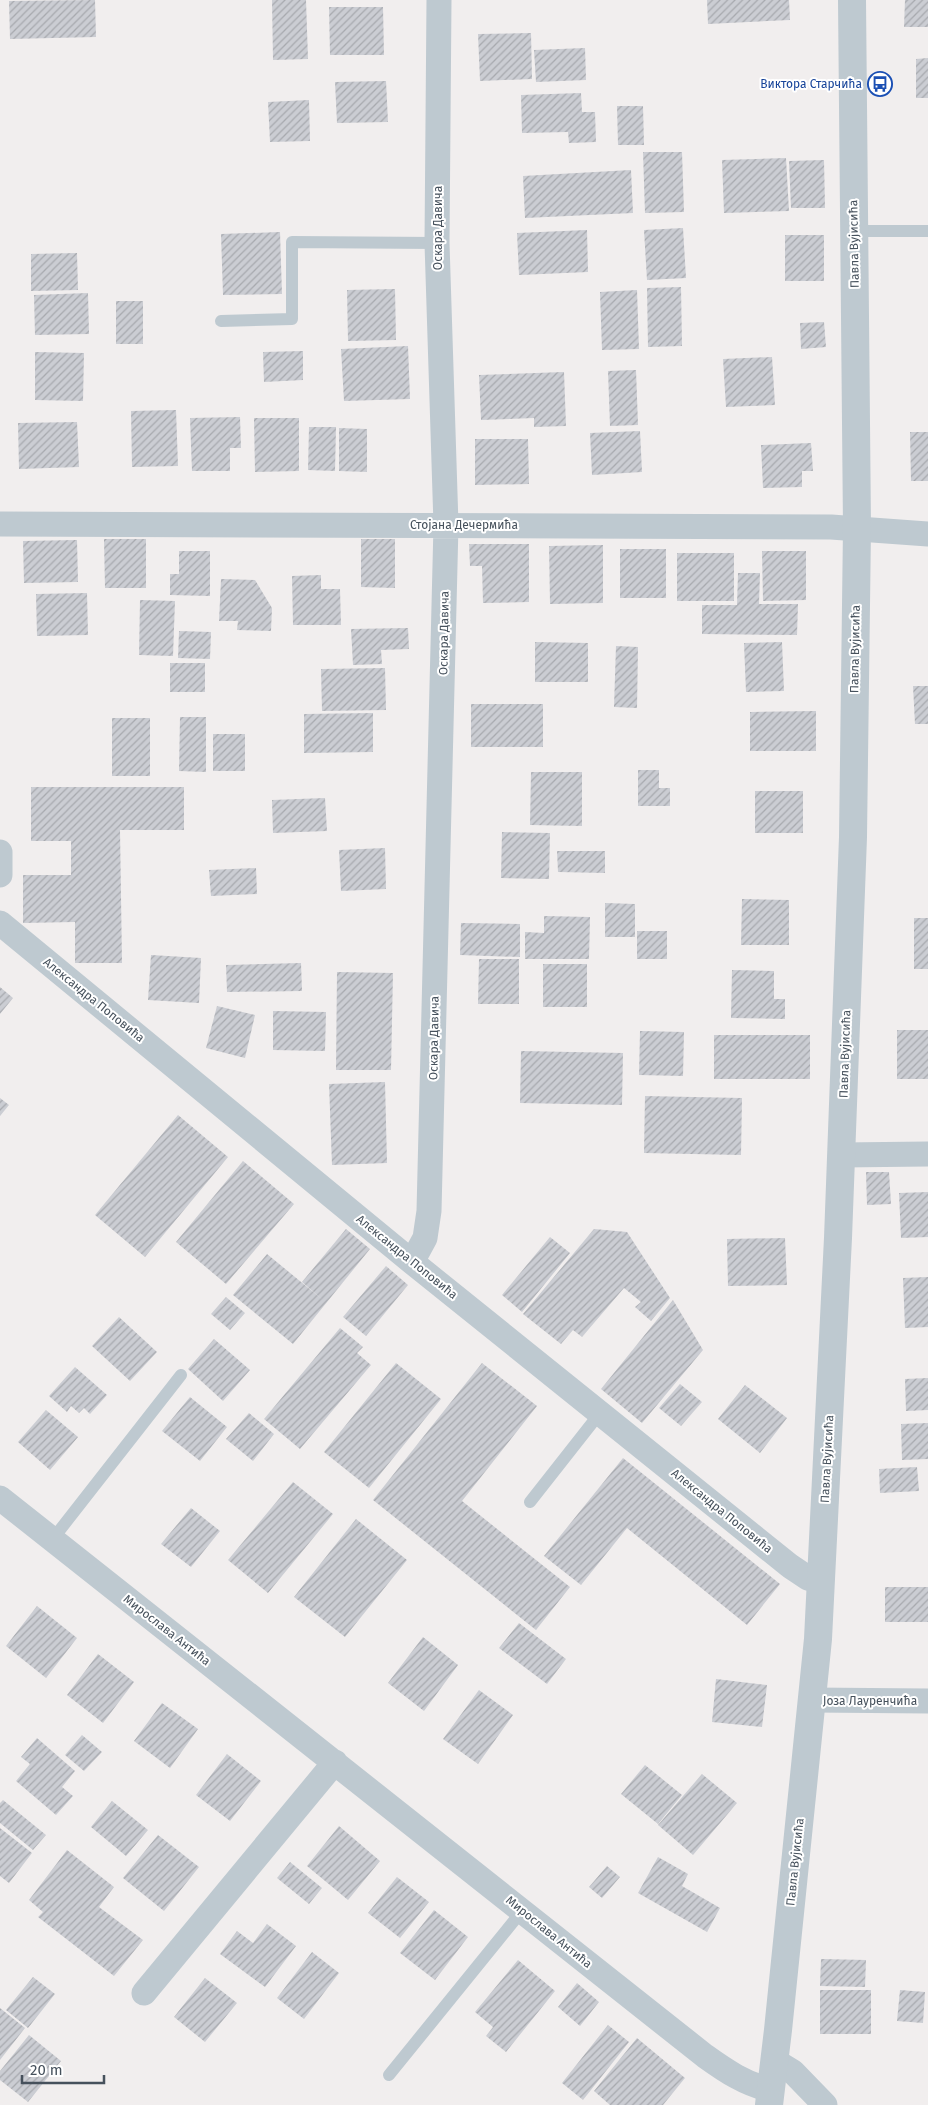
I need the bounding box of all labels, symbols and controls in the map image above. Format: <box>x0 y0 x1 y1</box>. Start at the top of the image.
bus stop icon: Виктора Старчића <box>867 71 893 97</box>
place label: Виктора Старчића <box>760 77 862 91</box>
street label: Оскара Давича <box>431 186 445 270</box>
street label: Павла Вујисића <box>846 200 862 288</box>
street label: Стојана Дечермића <box>410 518 518 532</box>
street label: Оскара Давича <box>436 591 452 675</box>
street label: Павла Вујисића <box>847 605 863 693</box>
street label: Александра Поповића <box>41 955 147 1045</box>
street label: Оскара Давича <box>426 996 442 1080</box>
street label: Павла Вујисића <box>836 1010 854 1098</box>
street label: Александра Поповића <box>354 1212 460 1302</box>
street label: Павла Вујисића <box>818 1415 836 1503</box>
street label: Александра Поповића <box>669 1466 775 1556</box>
street label: Мирослава Антића <box>121 1592 213 1668</box>
street label: Јоза Лауренчића <box>823 1694 917 1708</box>
street label: Павла Вујисића <box>783 1817 807 1907</box>
street label: Мирослава Антића <box>503 1893 595 1971</box>
scale bar <box>22 2052 105 2084</box>
text: 20 m <box>30 2061 63 2079</box>

